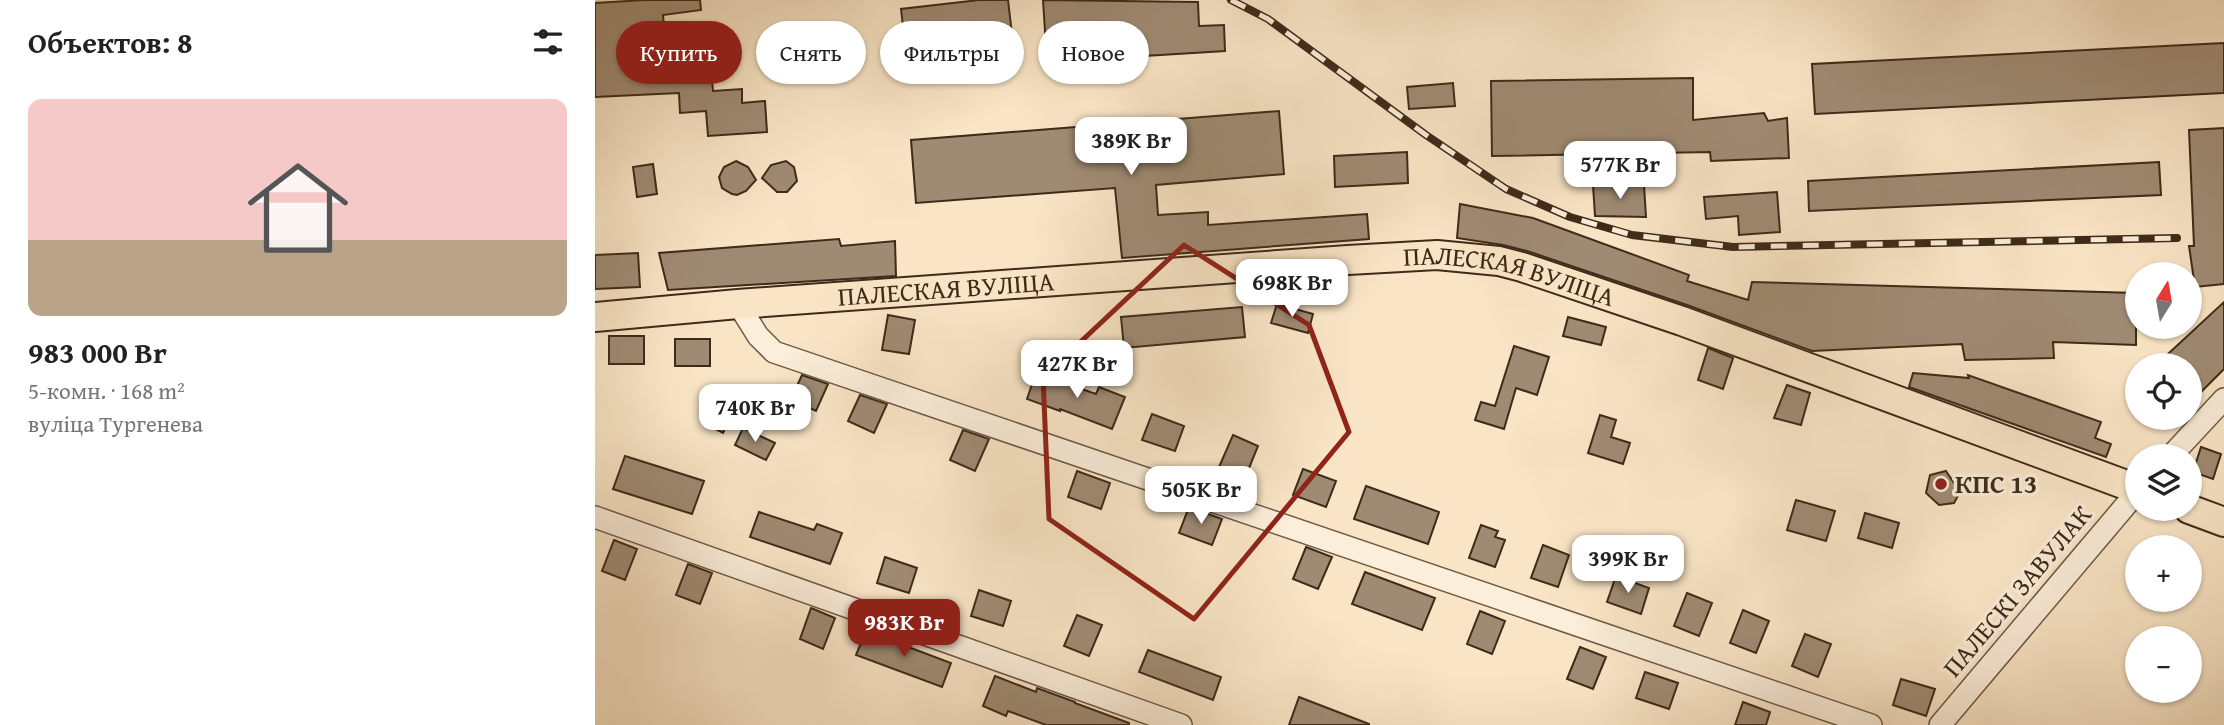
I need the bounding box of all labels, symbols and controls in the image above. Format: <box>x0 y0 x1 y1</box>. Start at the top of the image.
text: Объектов: 8 <box>28 20 192 64</box>
chip: Купить <box>616 21 742 84</box>
chip: Снять <box>756 21 866 84</box>
chip: Фильтры <box>880 21 1024 84</box>
chip: Новое <box>1038 21 1149 84</box>
icon: filters <box>529 23 567 61</box>
pin: 389K Br <box>1066 118 1196 177</box>
text: 389K Br <box>1091 123 1171 156</box>
pin: 577K Br <box>1555 142 1685 201</box>
icon: home <box>235 145 361 271</box>
text: 577K Br <box>1580 147 1660 180</box>
street label: ПАЛЕСКАЯ ВУЛІЦА <box>1402 235 1621 316</box>
pin: 698K Br <box>1227 260 1357 319</box>
street label: ПАЛЕСКАЯ ВУЛІЦА <box>836 261 1056 316</box>
north arrow <box>2125 262 2201 340</box>
map controls <box>2125 262 2202 703</box>
text: 698K Br <box>1252 265 1332 298</box>
text: 983 000 Br <box>28 330 167 374</box>
pin: 427K Br <box>1012 340 1142 400</box>
text: 427K Br <box>1037 346 1117 379</box>
button: locate <box>2125 353 2202 430</box>
text: 5-комн. · 168 m² <box>28 374 185 407</box>
pin: 740K Br <box>690 384 820 444</box>
text: 740K Br <box>715 390 795 423</box>
text: вуліца Тургенева <box>28 407 203 440</box>
button: layers <box>2125 444 2202 521</box>
place label: КПС 13 <box>1955 464 2037 503</box>
pin: 505K Br <box>1136 466 1266 526</box>
text: 505K Br <box>1161 472 1241 505</box>
marker: КПС 13 <box>1933 476 1949 492</box>
street label: ПАЛЕСКІ ЗАВУЛАК <box>1933 496 2100 685</box>
button: + <box>2125 535 2202 612</box>
pin: 399K Br <box>1563 536 1693 595</box>
text: 399K Br <box>1588 541 1668 574</box>
pin: 983K Br <box>839 600 969 659</box>
text: 983K Br <box>864 605 944 638</box>
button: − <box>2125 626 2202 703</box>

